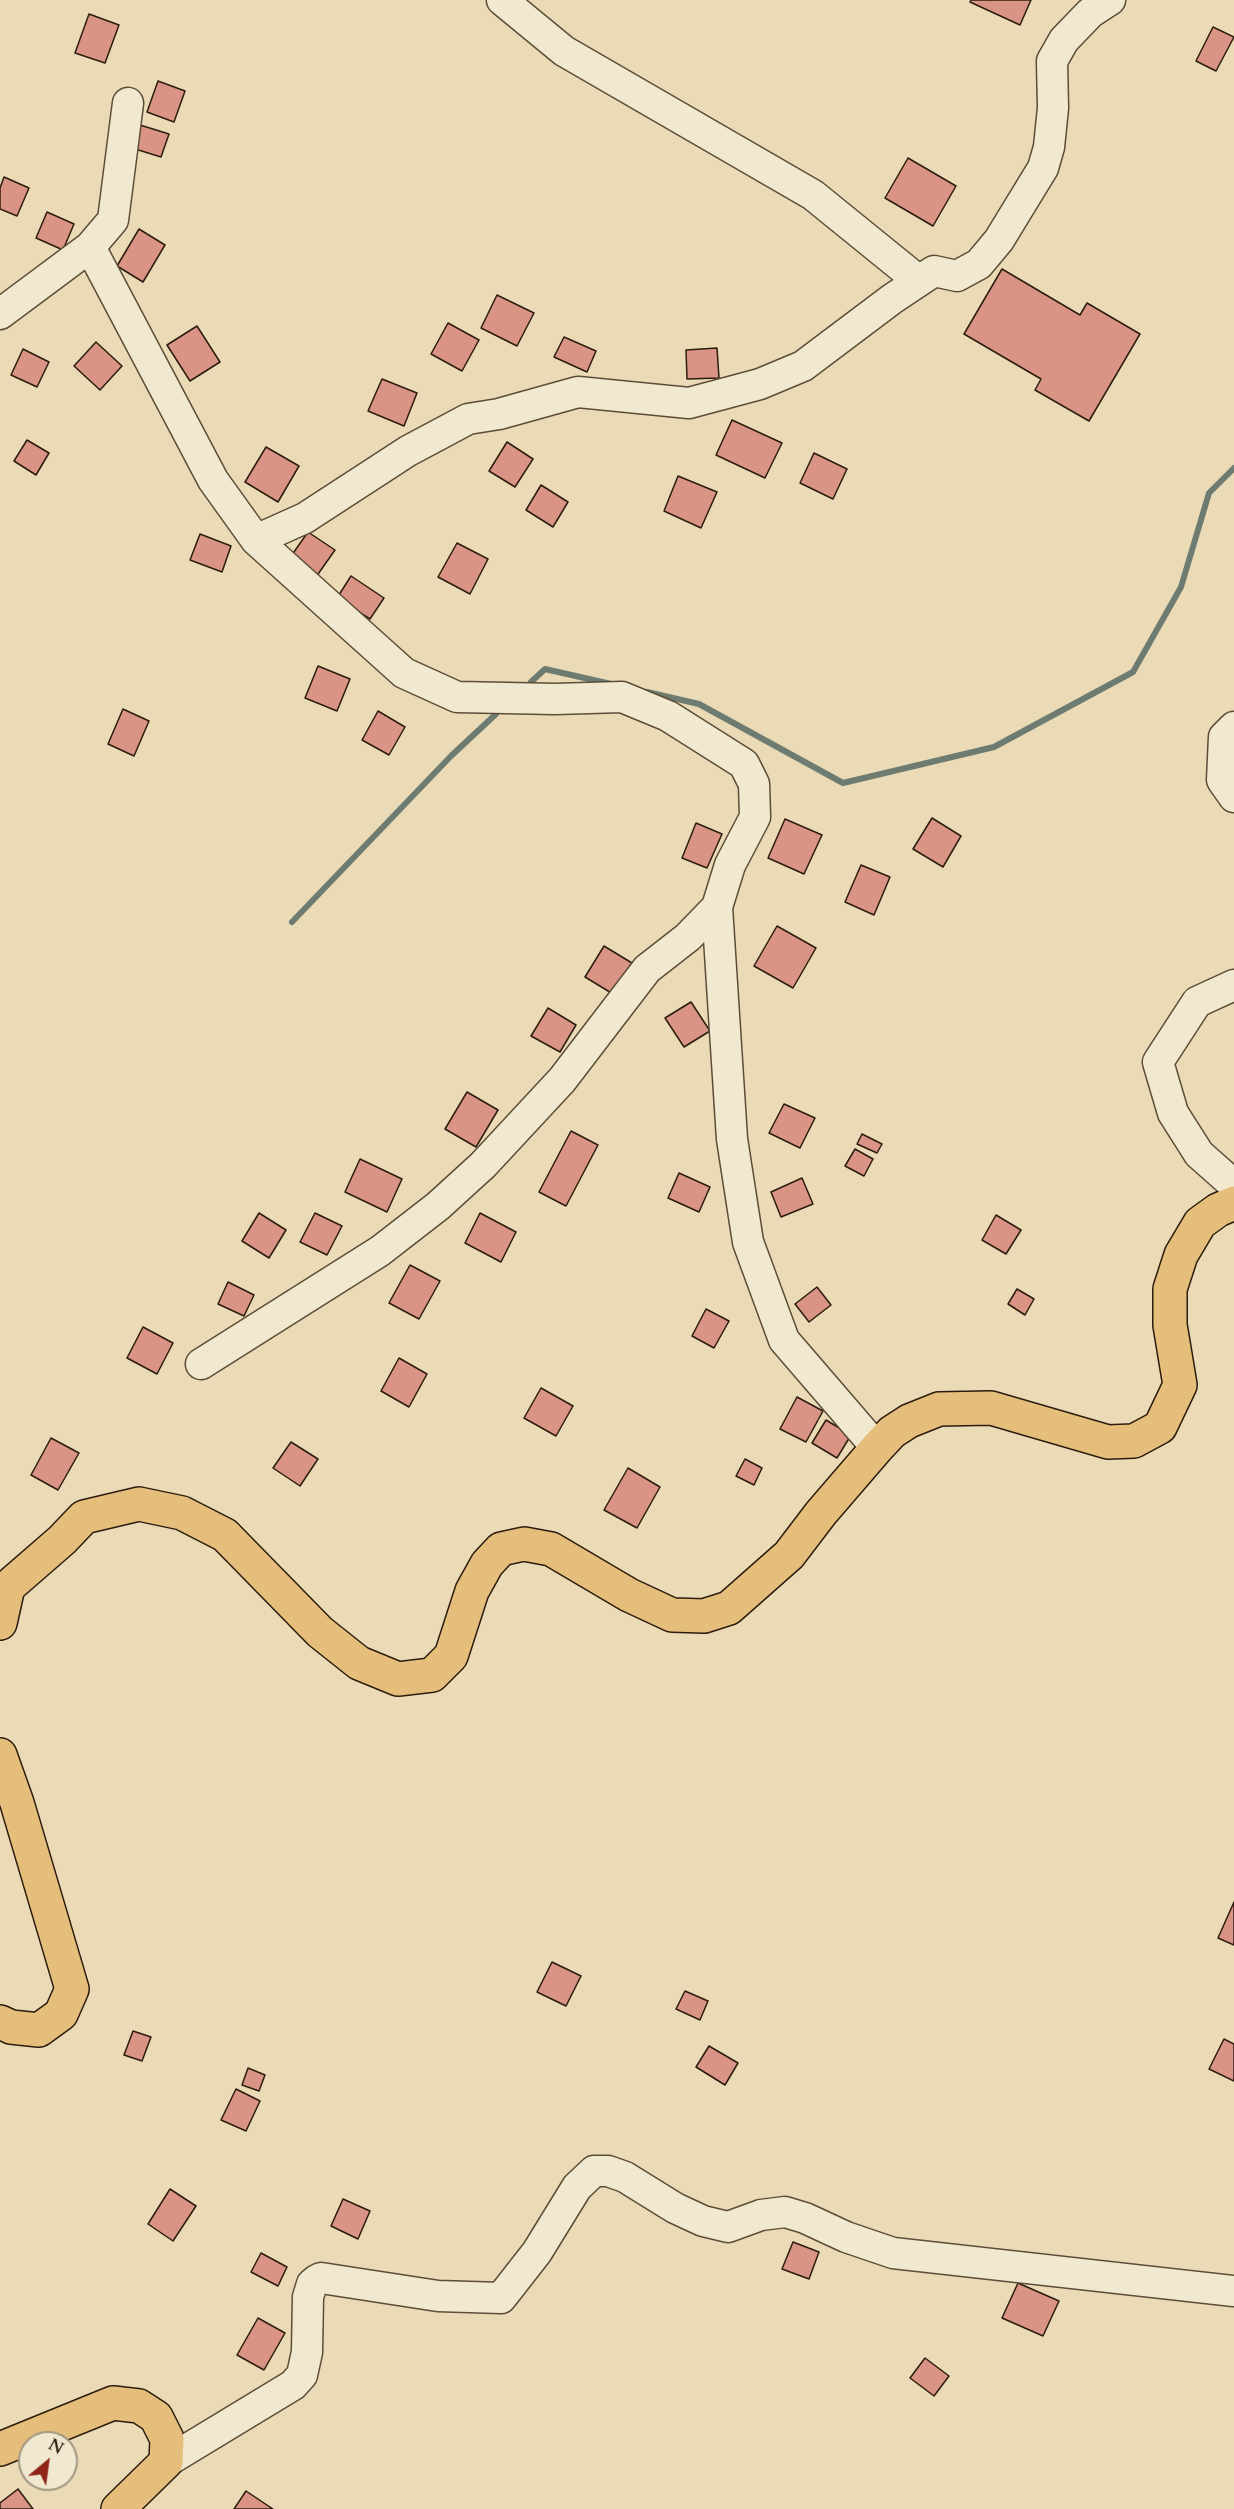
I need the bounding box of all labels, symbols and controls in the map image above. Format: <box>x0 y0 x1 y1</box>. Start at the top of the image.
north arrow <box>18 2431 78 2491</box>
text: N <box>44 2434 67 2460</box>

